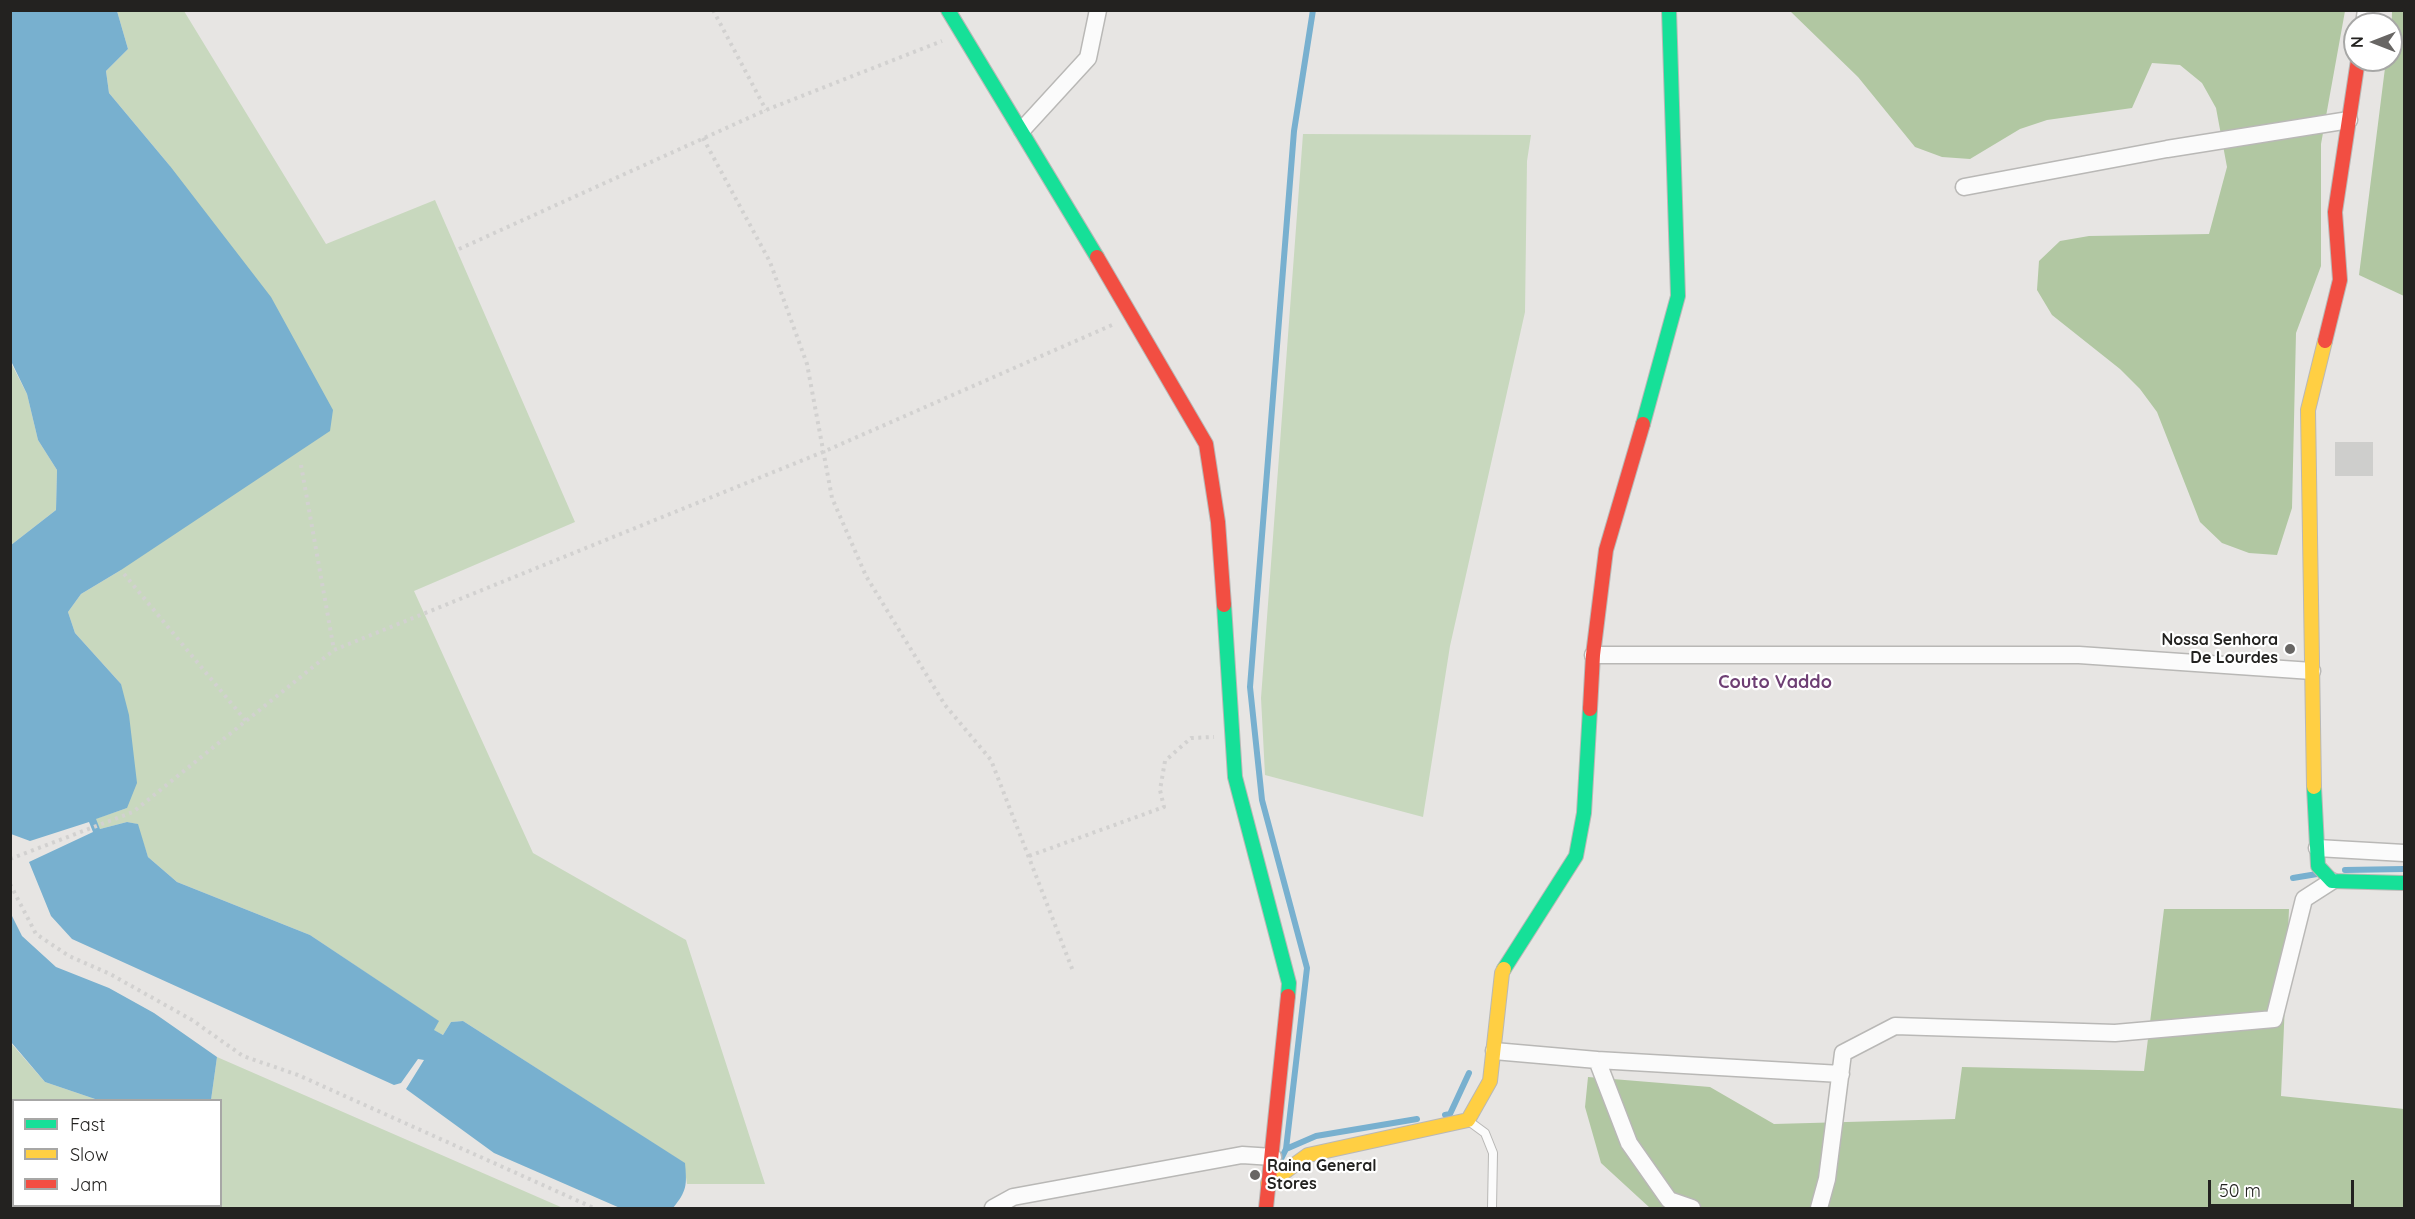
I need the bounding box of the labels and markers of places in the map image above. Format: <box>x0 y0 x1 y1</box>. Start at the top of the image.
place label: Nossa Senhora De Lourdes <box>2161 630 2278 668</box>
marker: Nossa Senhora De Lourdes <box>2283 642 2297 656</box>
place label: Raina General Stores <box>1267 1156 1377 1194</box>
marker: Raina General Stores <box>1248 1168 1262 1182</box>

